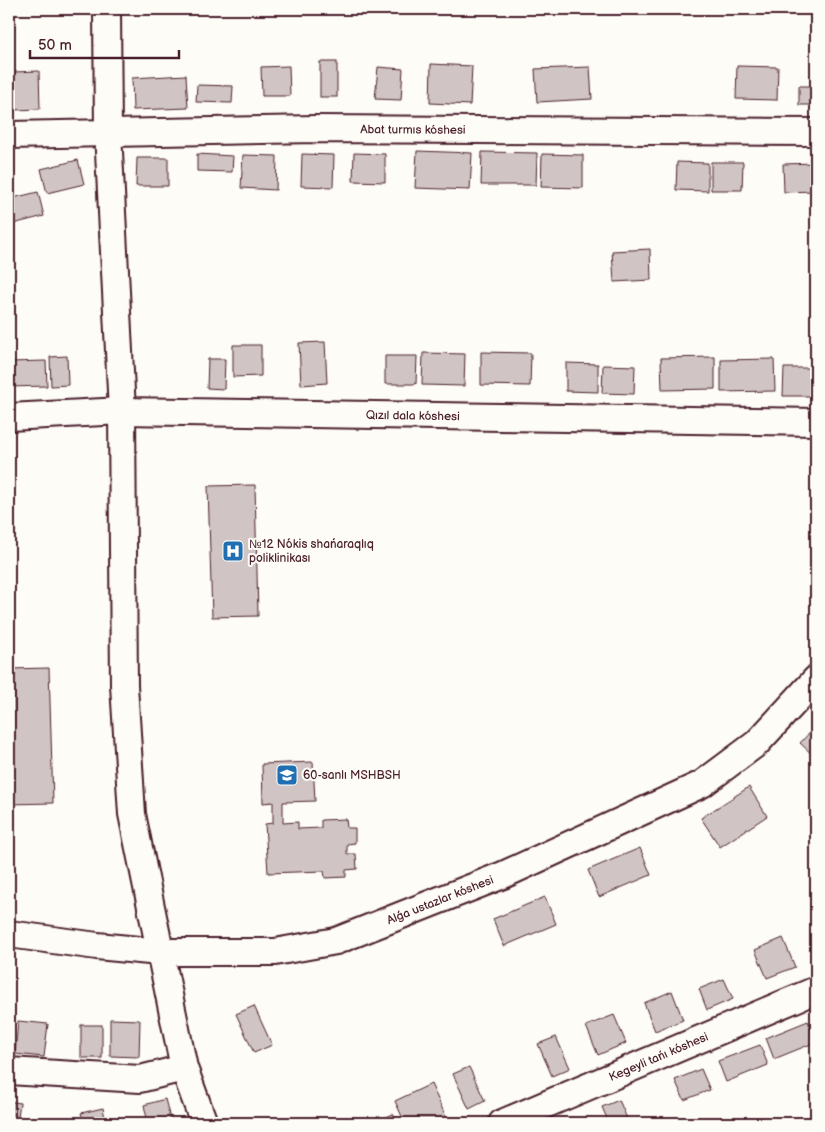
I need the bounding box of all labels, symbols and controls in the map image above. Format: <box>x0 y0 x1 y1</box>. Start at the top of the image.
scale bar <box>30 28 179 60</box>
text: 50 m <box>38 36 72 55</box>
street label: Abat turmıs kóshesi <box>360 122 466 137</box>
street label: Qızıl dala kóshesi <box>366 407 460 424</box>
place label: №12 Nókis shańaraqlıq poliklinikası <box>249 537 374 566</box>
hospital icon: №12 Nókis shańaraqlıq poliklinikası <box>221 539 245 563</box>
school or university icon: 60-sanlı MSHBSH <box>275 763 299 787</box>
place label: 60-sanlı MSHBSH <box>303 768 401 783</box>
street label: Alǵa ustazlar kóshesi <box>385 872 496 928</box>
street label: Kegeyli tańı kóshesi <box>607 1029 711 1084</box>

